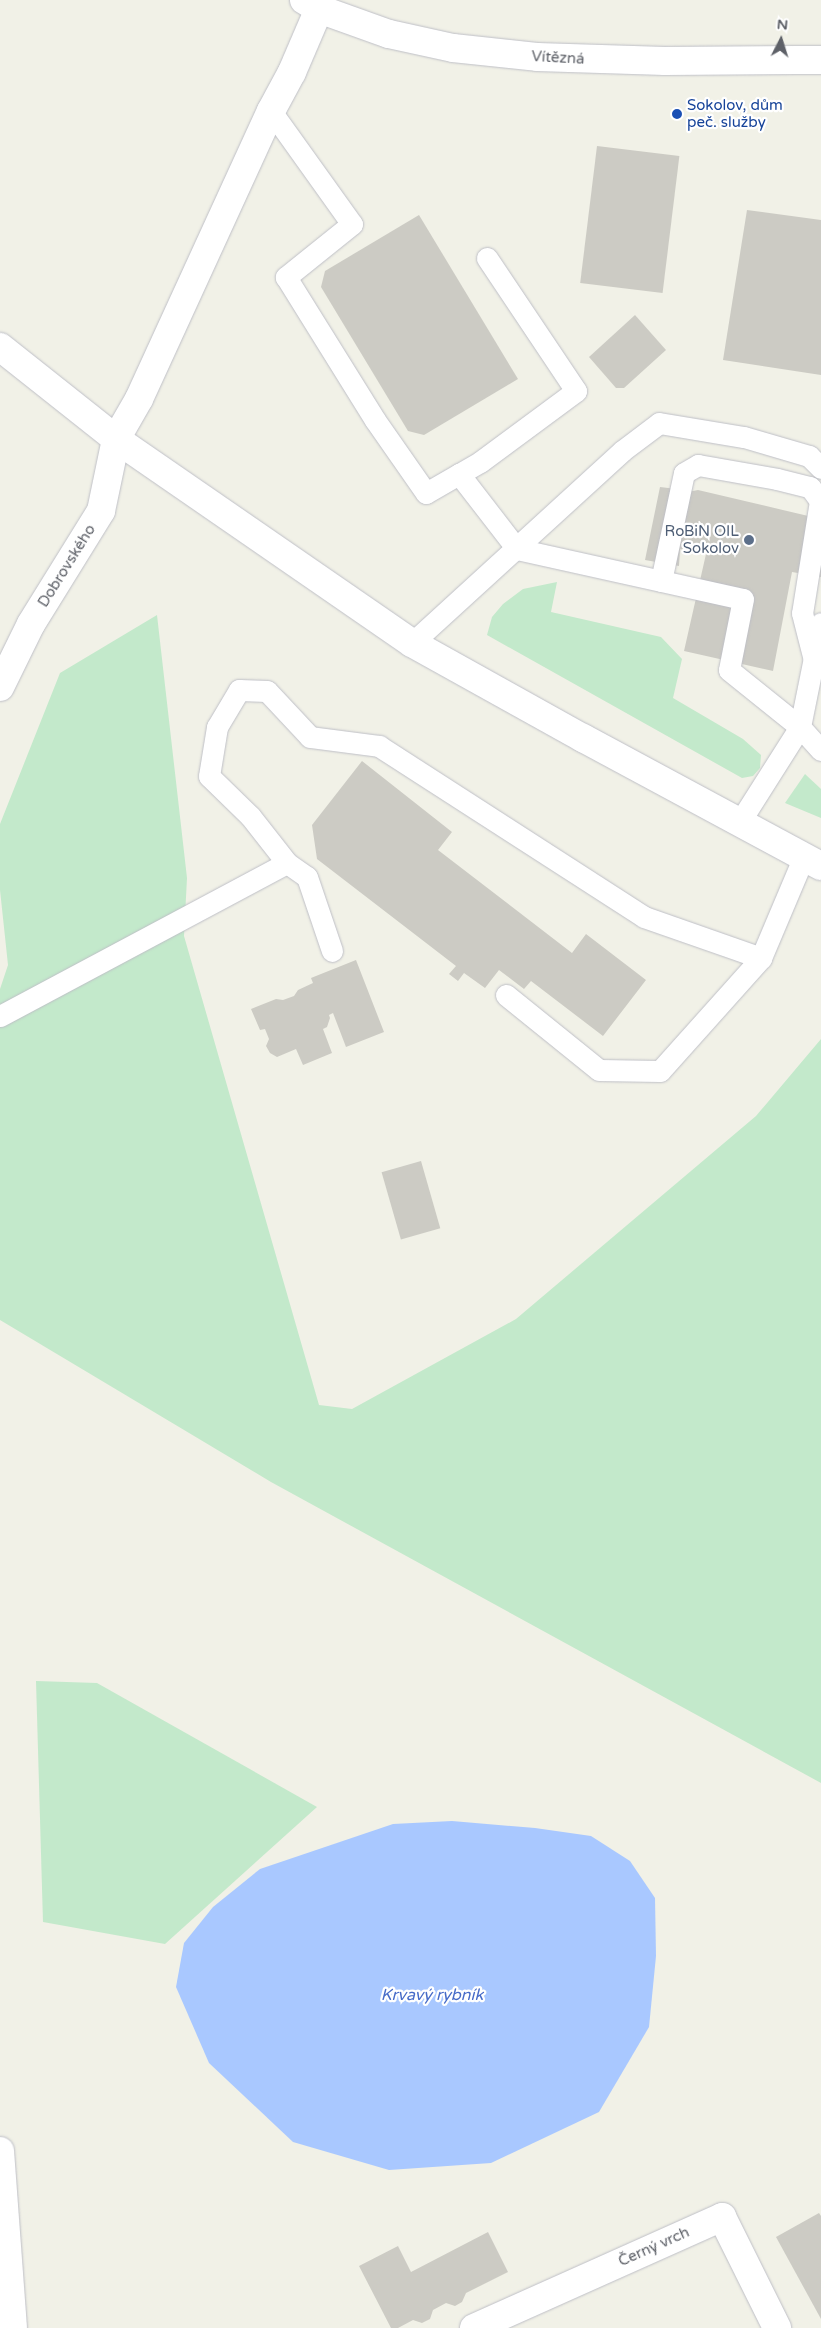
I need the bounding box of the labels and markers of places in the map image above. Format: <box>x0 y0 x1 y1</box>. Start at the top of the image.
place label: Sokolov, dům peč. služby <box>687 96 783 131</box>
marker: Sokolov, dům peč. služby <box>671 108 683 120</box>
place label: RoBiN OIL Sokolov <box>665 522 739 557</box>
marker: RoBiN OIL Sokolov <box>743 534 755 546</box>

